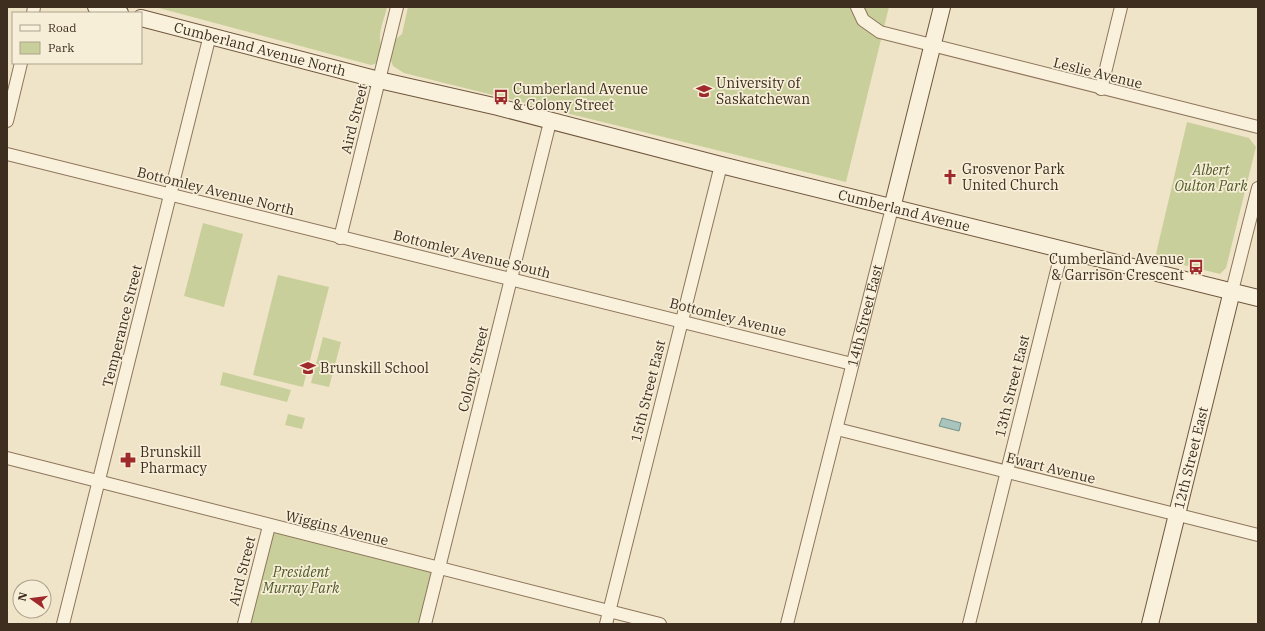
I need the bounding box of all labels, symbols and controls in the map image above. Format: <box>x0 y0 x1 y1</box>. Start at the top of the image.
legend <box>12 12 142 64</box>
street label: Cumberland Avenue North <box>172 18 348 80</box>
text: Road <box>48 20 77 35</box>
text: Park <box>48 40 74 55</box>
street label: Leslie Avenue <box>1052 53 1144 93</box>
place label: University of Saskatchewan <box>716 74 810 108</box>
place label: Cumberland Avenue & Colony Street <box>513 80 648 114</box>
street label: Aird Street <box>337 82 371 156</box>
school or university icon: University of Saskatchewan <box>695 82 713 100</box>
bus stop icon: Cumberland Avenue & Colony Street <box>492 88 510 106</box>
place label: Grosvenor Park United Church <box>962 160 1065 194</box>
park label: Albert Oulton Park <box>1174 161 1248 195</box>
street label: Bottomley Avenue North <box>135 163 297 219</box>
church icon: Grosvenor Park United Church <box>941 168 959 186</box>
street label: Cumberland Avenue <box>836 185 972 235</box>
street label: Bottomley Avenue South <box>391 226 553 282</box>
place label: Cumberland Avenue & Garrison Crescent <box>1049 250 1184 284</box>
bus stop icon: Cumberland Avenue & Garrison Crescent <box>1187 258 1205 276</box>
street label: Temperance Street <box>98 263 146 389</box>
street label: 14th Street East <box>843 263 886 369</box>
street label: Bottomley Avenue <box>668 294 788 340</box>
street label: Colony Street <box>454 324 492 414</box>
street label: 13th Street East <box>991 333 1033 439</box>
street label: 15th Street East <box>627 338 669 444</box>
school or university icon: Brunskill School <box>299 359 317 377</box>
place label: Brunskill School <box>320 359 429 377</box>
street label: 12th Street East <box>1170 405 1212 511</box>
place label: Brunskill Pharmacy <box>140 443 208 477</box>
street label: Ewart Avenue <box>1005 448 1097 488</box>
pharmacy icon: Brunskill Pharmacy <box>119 451 137 469</box>
street label: Wiggins Avenue <box>284 506 390 550</box>
street label: Aird Street <box>225 534 259 608</box>
park label: President Murray Park <box>261 563 340 597</box>
north arrow <box>12 579 52 619</box>
text: N <box>14 590 30 602</box>

